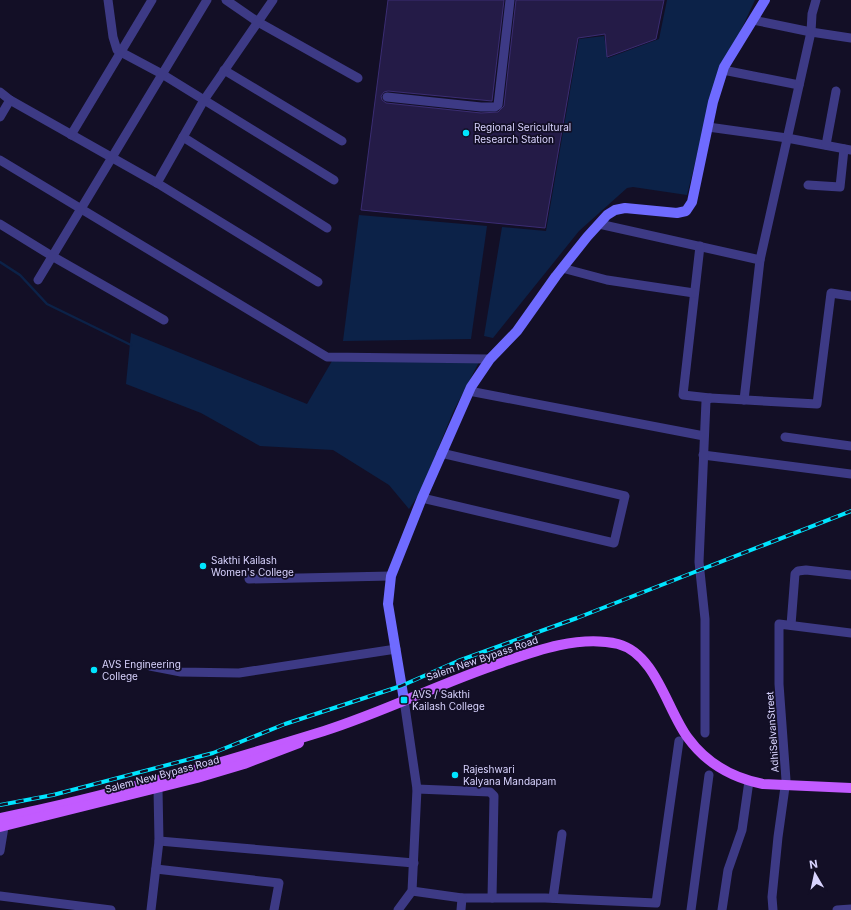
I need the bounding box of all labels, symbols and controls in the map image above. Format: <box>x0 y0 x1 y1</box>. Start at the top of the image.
place label: Regional Sericultural Research Station <box>474 121 571 145</box>
marker: Regional Sericultural Research Station <box>461 128 471 138</box>
place label: Sakthi Kailash Women's College <box>211 554 294 578</box>
marker: Sakthi Kailash Women's College <box>198 561 208 571</box>
street label: Salem New Bypass Road <box>424 633 540 683</box>
place label: AVS Engineering College <box>102 658 181 682</box>
marker: AVS Engineering College <box>89 665 99 675</box>
place label: AVS / Sakthi Kailash College <box>412 688 485 712</box>
street label: AdhiSelvanStreet <box>763 690 781 773</box>
marker: AVS / Sakthi Kailash College <box>399 695 409 705</box>
street label: Salem New Bypass Road <box>104 753 220 795</box>
place label: Rajeshwari Kalyana Mandapam <box>463 763 556 787</box>
marker: Rajeshwari Kalyana Mandapam <box>450 770 460 780</box>
north arrow <box>795 854 835 894</box>
text: N <box>808 857 819 872</box>

